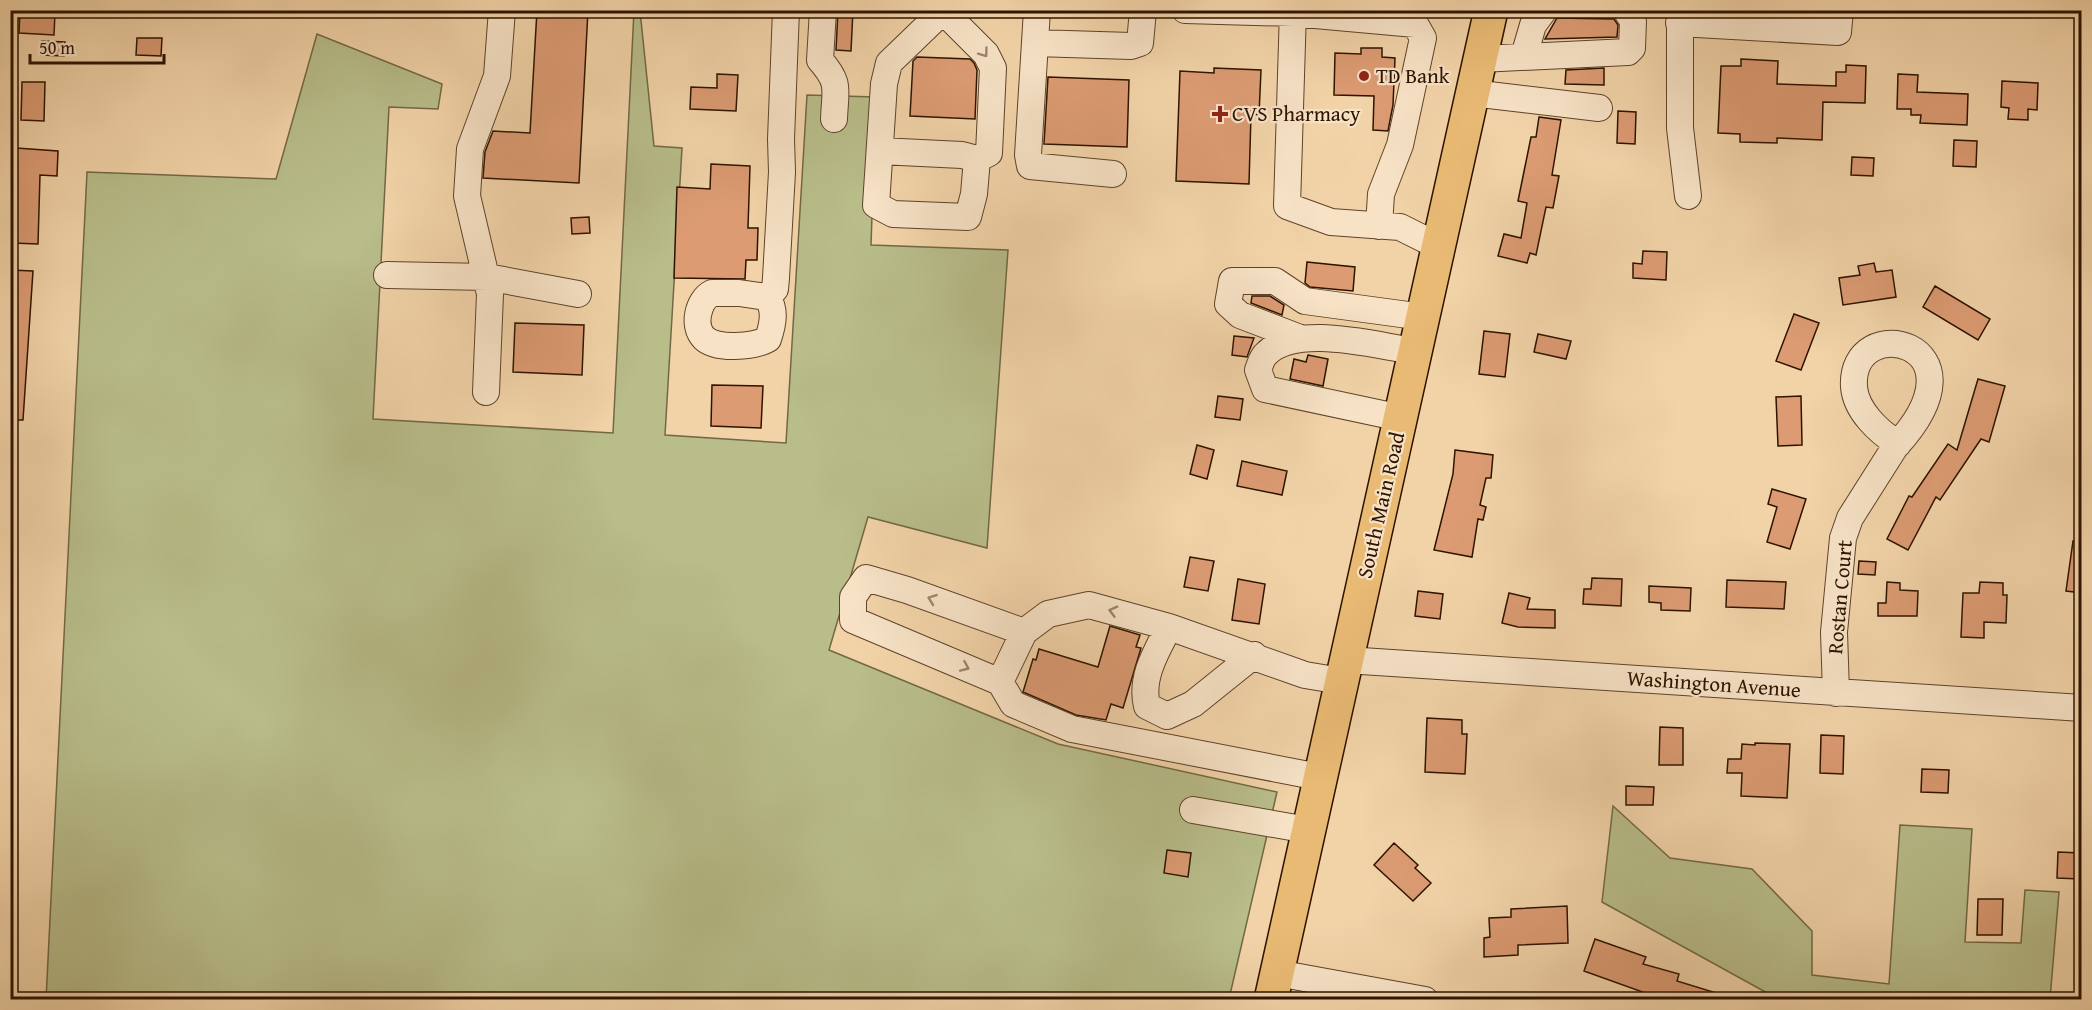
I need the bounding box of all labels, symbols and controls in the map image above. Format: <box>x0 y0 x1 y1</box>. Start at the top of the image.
scale bar <box>30 27 164 65</box>
text: 50 m <box>39 34 75 61</box>
one-way arrow <box>977 46 988 57</box>
place label: TD Bank <box>1376 60 1450 91</box>
marker: TD Bank <box>1357 69 1371 83</box>
place label: CVS Pharmacy <box>1232 98 1361 129</box>
marker: CVS Pharmacy <box>1213 107 1227 121</box>
street label: South Main Road <box>1349 428 1413 581</box>
street label: Rostan Court <box>1819 538 1860 655</box>
one-way arrow <box>927 594 938 606</box>
one-way arrow <box>1108 606 1118 619</box>
one-way arrow <box>959 660 970 672</box>
street label: Washington Avenue <box>1626 662 1802 705</box>

